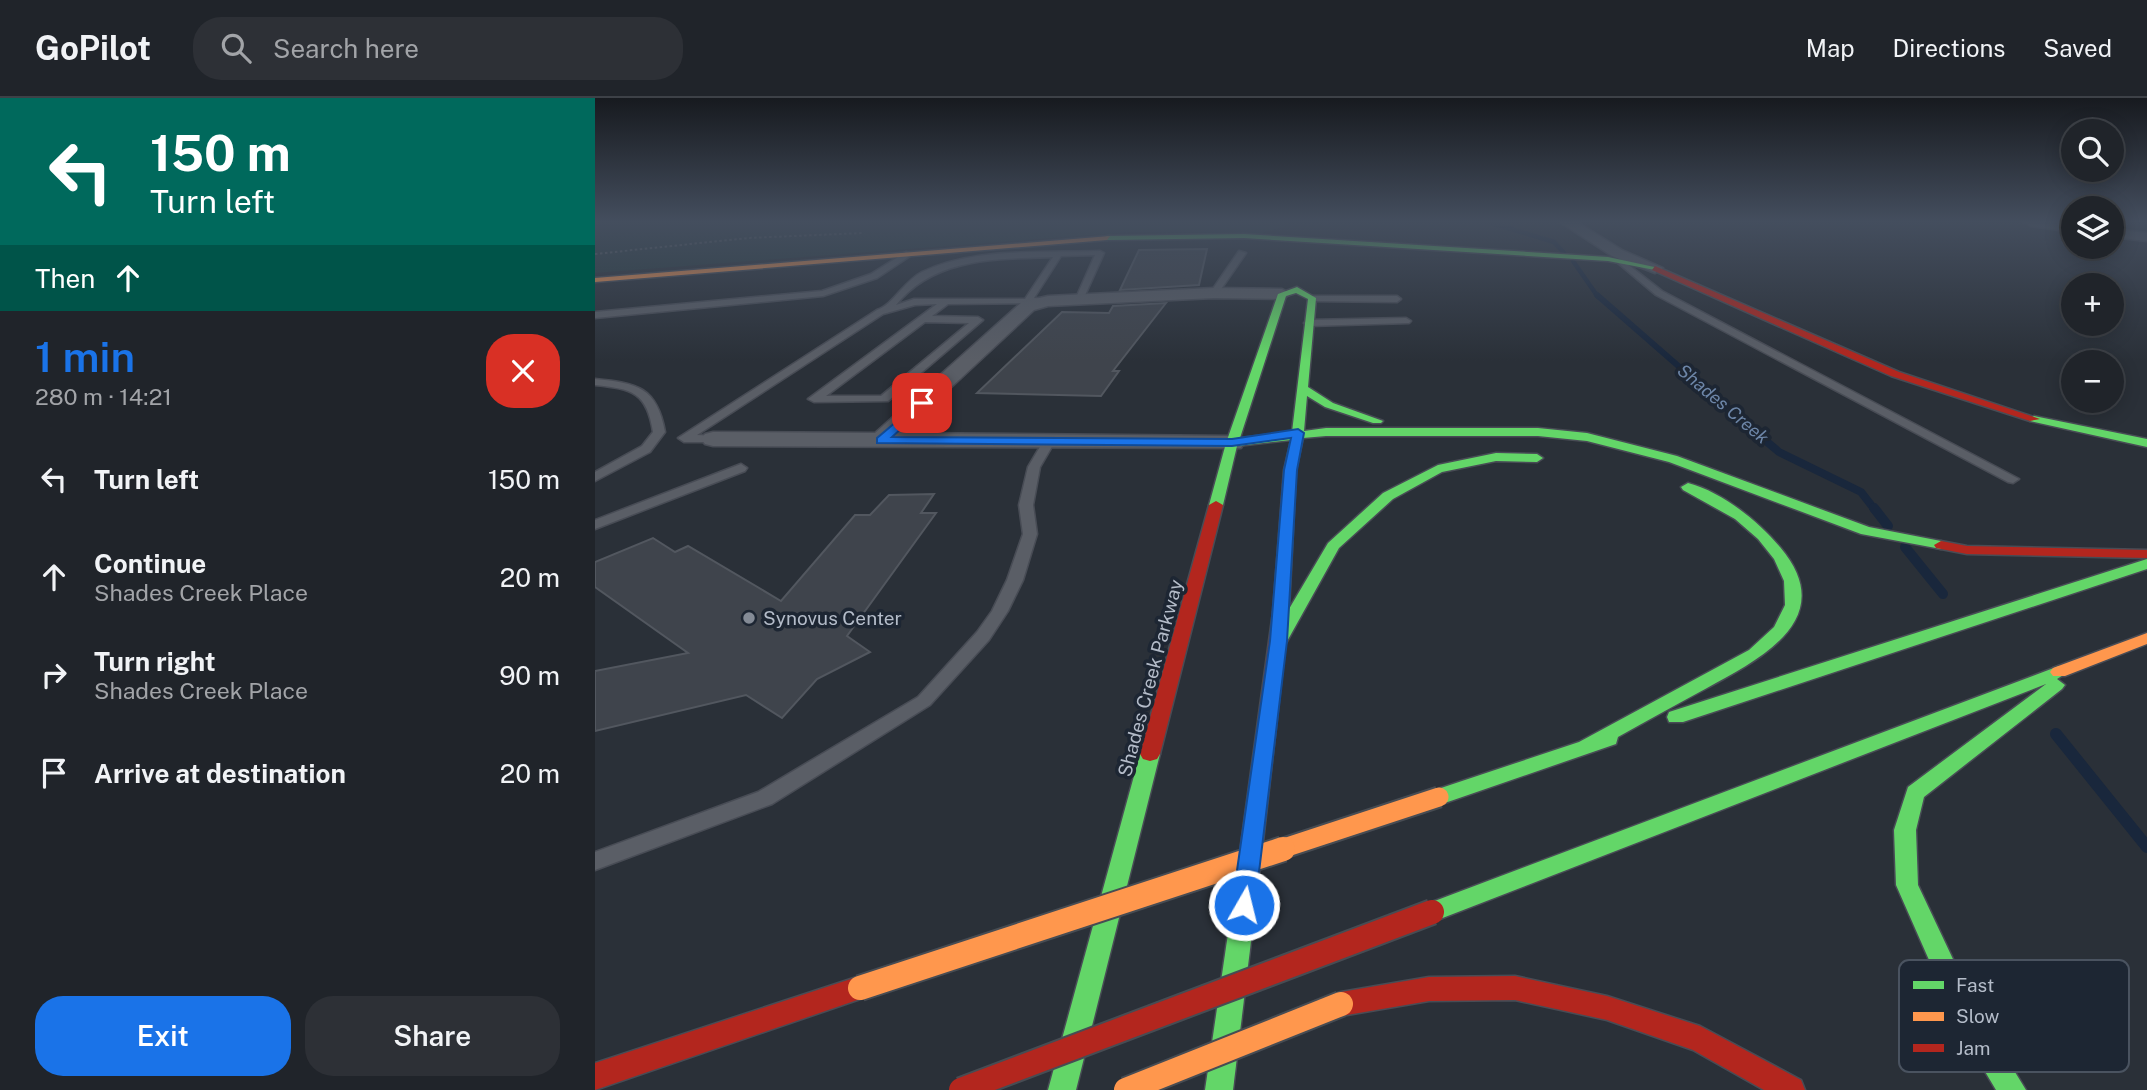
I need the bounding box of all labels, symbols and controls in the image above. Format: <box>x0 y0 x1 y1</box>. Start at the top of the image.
search box <box>193 17 683 80</box>
text: GoPilot <box>35 29 151 67</box>
icon: search <box>217 29 255 67</box>
text: Search here <box>273 33 419 64</box>
text: Map <box>1806 34 1855 62</box>
text: Directions <box>1893 34 2005 62</box>
text: Saved <box>2043 34 2112 62</box>
map controls <box>2061 119 2124 413</box>
button: search <box>2061 119 2124 182</box>
text: 150 m <box>150 124 291 182</box>
icon: left <box>35 126 126 217</box>
text: Turn left <box>150 183 275 220</box>
button: layers <box>2061 196 2124 259</box>
icon: ahead <box>109 259 147 297</box>
text: Then <box>35 263 95 294</box>
button: + <box>2061 273 2124 336</box>
text: 1 min <box>35 332 135 381</box>
button: close <box>486 334 560 408</box>
button: − <box>2061 350 2124 413</box>
water label: Shades Creek <box>1673 359 1773 448</box>
pin <box>892 373 952 433</box>
text: 280 m · 14:21 <box>35 383 172 410</box>
icon: arrive <box>903 384 941 422</box>
icon: left <box>35 460 73 498</box>
text: Turn left <box>94 464 199 495</box>
text: 150 m <box>488 464 560 495</box>
text: Continue <box>94 548 206 579</box>
icon: ahead <box>35 558 73 596</box>
text: 20 m <box>500 562 560 593</box>
street label: Shades Creek Parkway <box>1113 577 1187 779</box>
text: Shades Creek Place <box>94 579 308 606</box>
place label: Synovus Center <box>763 607 902 629</box>
marker: Synovus Center <box>741 610 757 626</box>
text: Turn right <box>94 646 216 677</box>
icon: right <box>35 656 73 694</box>
text: 90 m <box>499 660 560 691</box>
text: Shades Creek Place <box>94 677 308 704</box>
icon: arrive <box>35 754 73 792</box>
text: Arrive at destination <box>94 758 346 789</box>
text: 20 m <box>500 758 560 789</box>
position arrow <box>1207 868 1281 942</box>
legend <box>1899 960 2129 1072</box>
text: Fast <box>1956 974 1994 996</box>
button: Exit <box>35 996 291 1076</box>
button: Share <box>305 996 560 1076</box>
text: Slow <box>1956 1005 2000 1027</box>
text: Jam <box>1956 1037 1990 1059</box>

